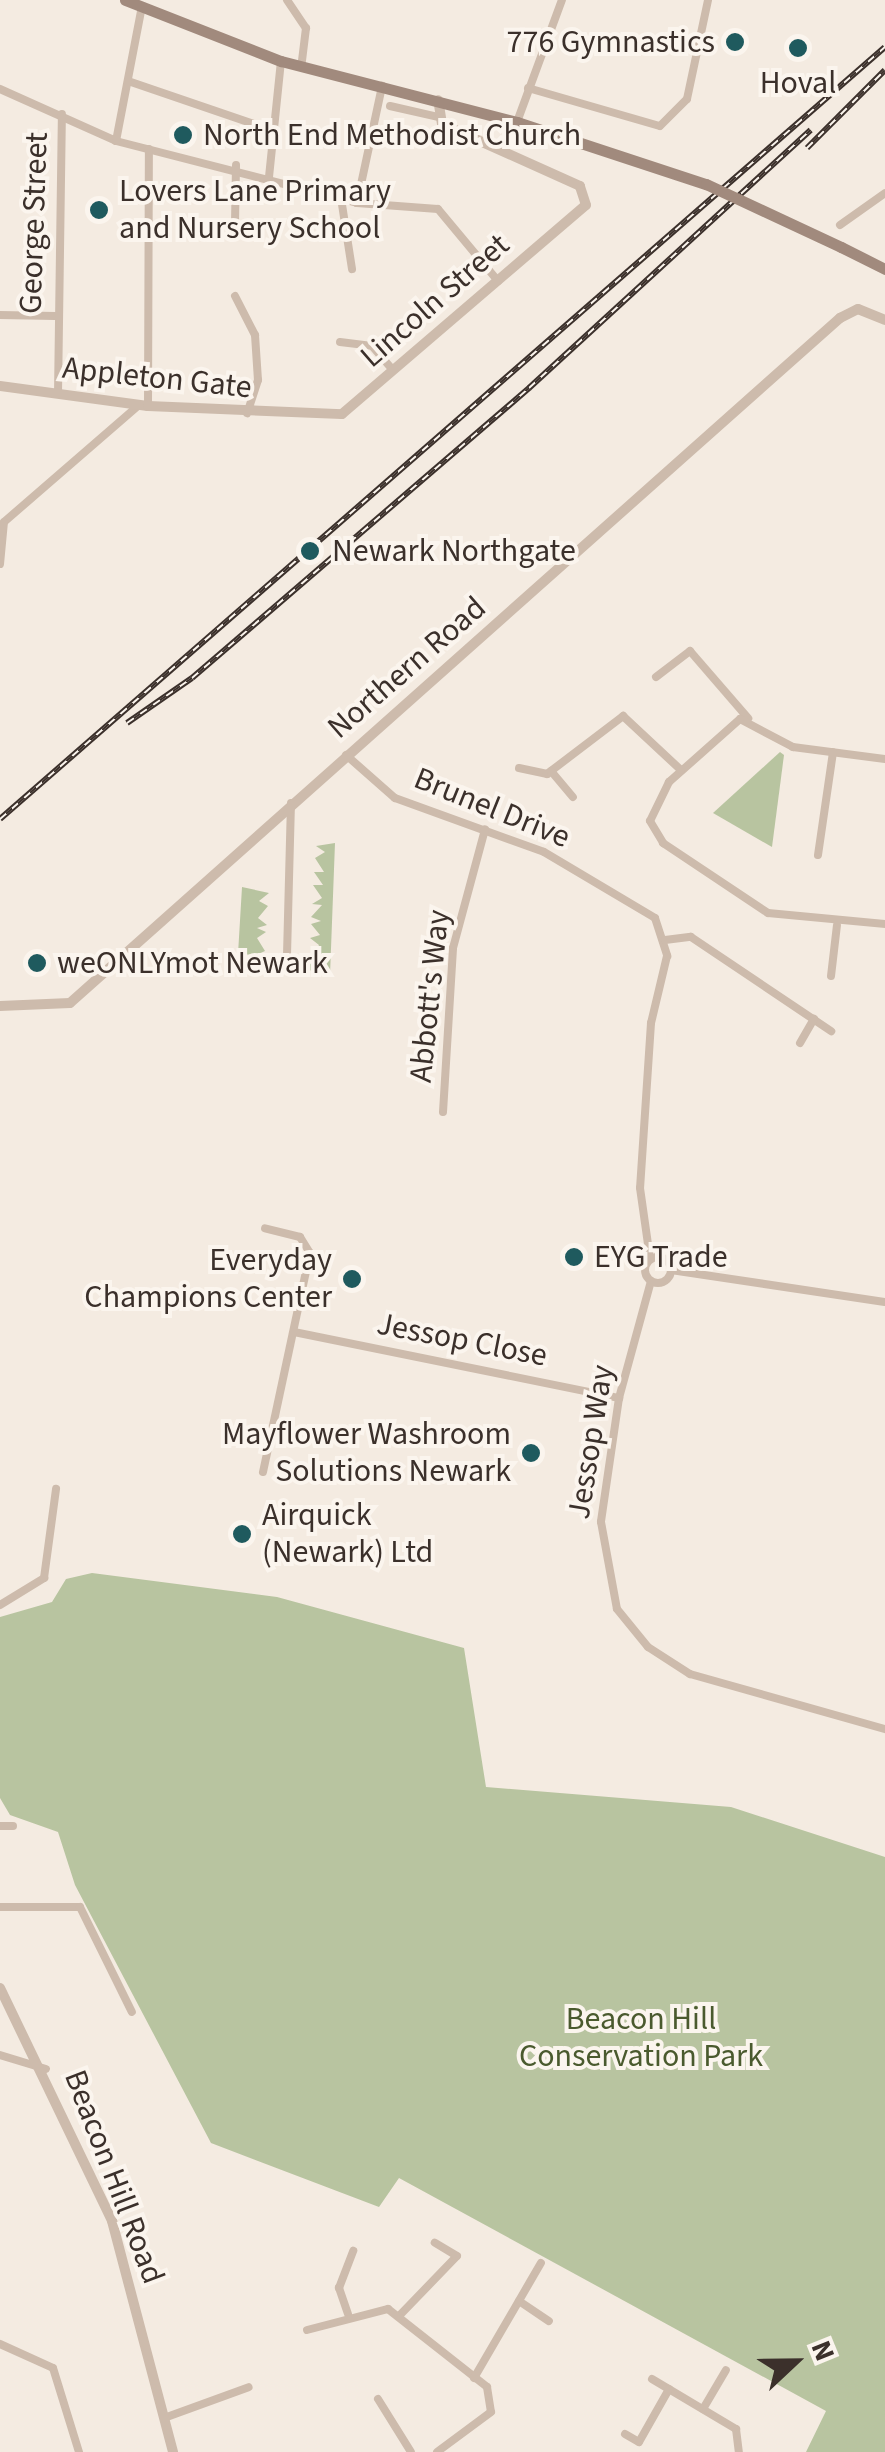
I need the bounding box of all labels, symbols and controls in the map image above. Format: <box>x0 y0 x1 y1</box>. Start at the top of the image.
place label: 776 Gymnastics <box>507 23 715 61</box>
marker: 776 Gymnastics <box>724 31 746 53</box>
marker: Hoval <box>787 37 809 59</box>
place label: Hoval <box>760 64 836 102</box>
place label: North End Methodist Church <box>203 116 581 154</box>
marker: North End Methodist Church <box>172 124 194 146</box>
street label: George Street <box>12 131 56 315</box>
place label: Lovers Lane Primary and Nursery School <box>119 173 391 248</box>
marker: Lovers Lane Primary and Nursery School <box>88 199 110 221</box>
street label: Lincoln Street <box>353 226 517 376</box>
street label: Appleton Gate <box>61 349 253 407</box>
place label: Newark Northgate <box>332 532 576 570</box>
marker: Newark Northgate <box>297 538 323 564</box>
street label: Northern Road <box>320 589 494 747</box>
street label: Brunel Drive <box>408 759 576 857</box>
street label: Abbott's Way <box>402 908 458 1084</box>
place label: weONLYmot Newark <box>57 944 328 982</box>
marker: weONLYmot Newark <box>26 952 48 974</box>
place label: EYG Trade <box>594 1238 728 1276</box>
place label: Everyday Champions Center <box>84 1242 332 1317</box>
marker: EYG Trade <box>563 1246 585 1268</box>
marker: Everyday Champions Center <box>341 1268 363 1290</box>
street label: Jessop Close <box>374 1305 550 1375</box>
street label: Jessop Way <box>560 1362 622 1522</box>
place label: Mayflower Washroom Solutions Newark <box>222 1416 511 1491</box>
marker: Mayflower Washroom Solutions Newark <box>520 1442 542 1464</box>
place label: Airquick (Newark) Ltd <box>262 1497 433 1572</box>
marker: Airquick (Newark) Ltd <box>231 1523 253 1545</box>
park label: Beacon Hill Conservation Park <box>519 2001 763 2076</box>
street label: Beacon Hill Road <box>56 2065 172 2289</box>
north arrow <box>745 2312 845 2412</box>
text: N <box>801 2335 845 2367</box>

